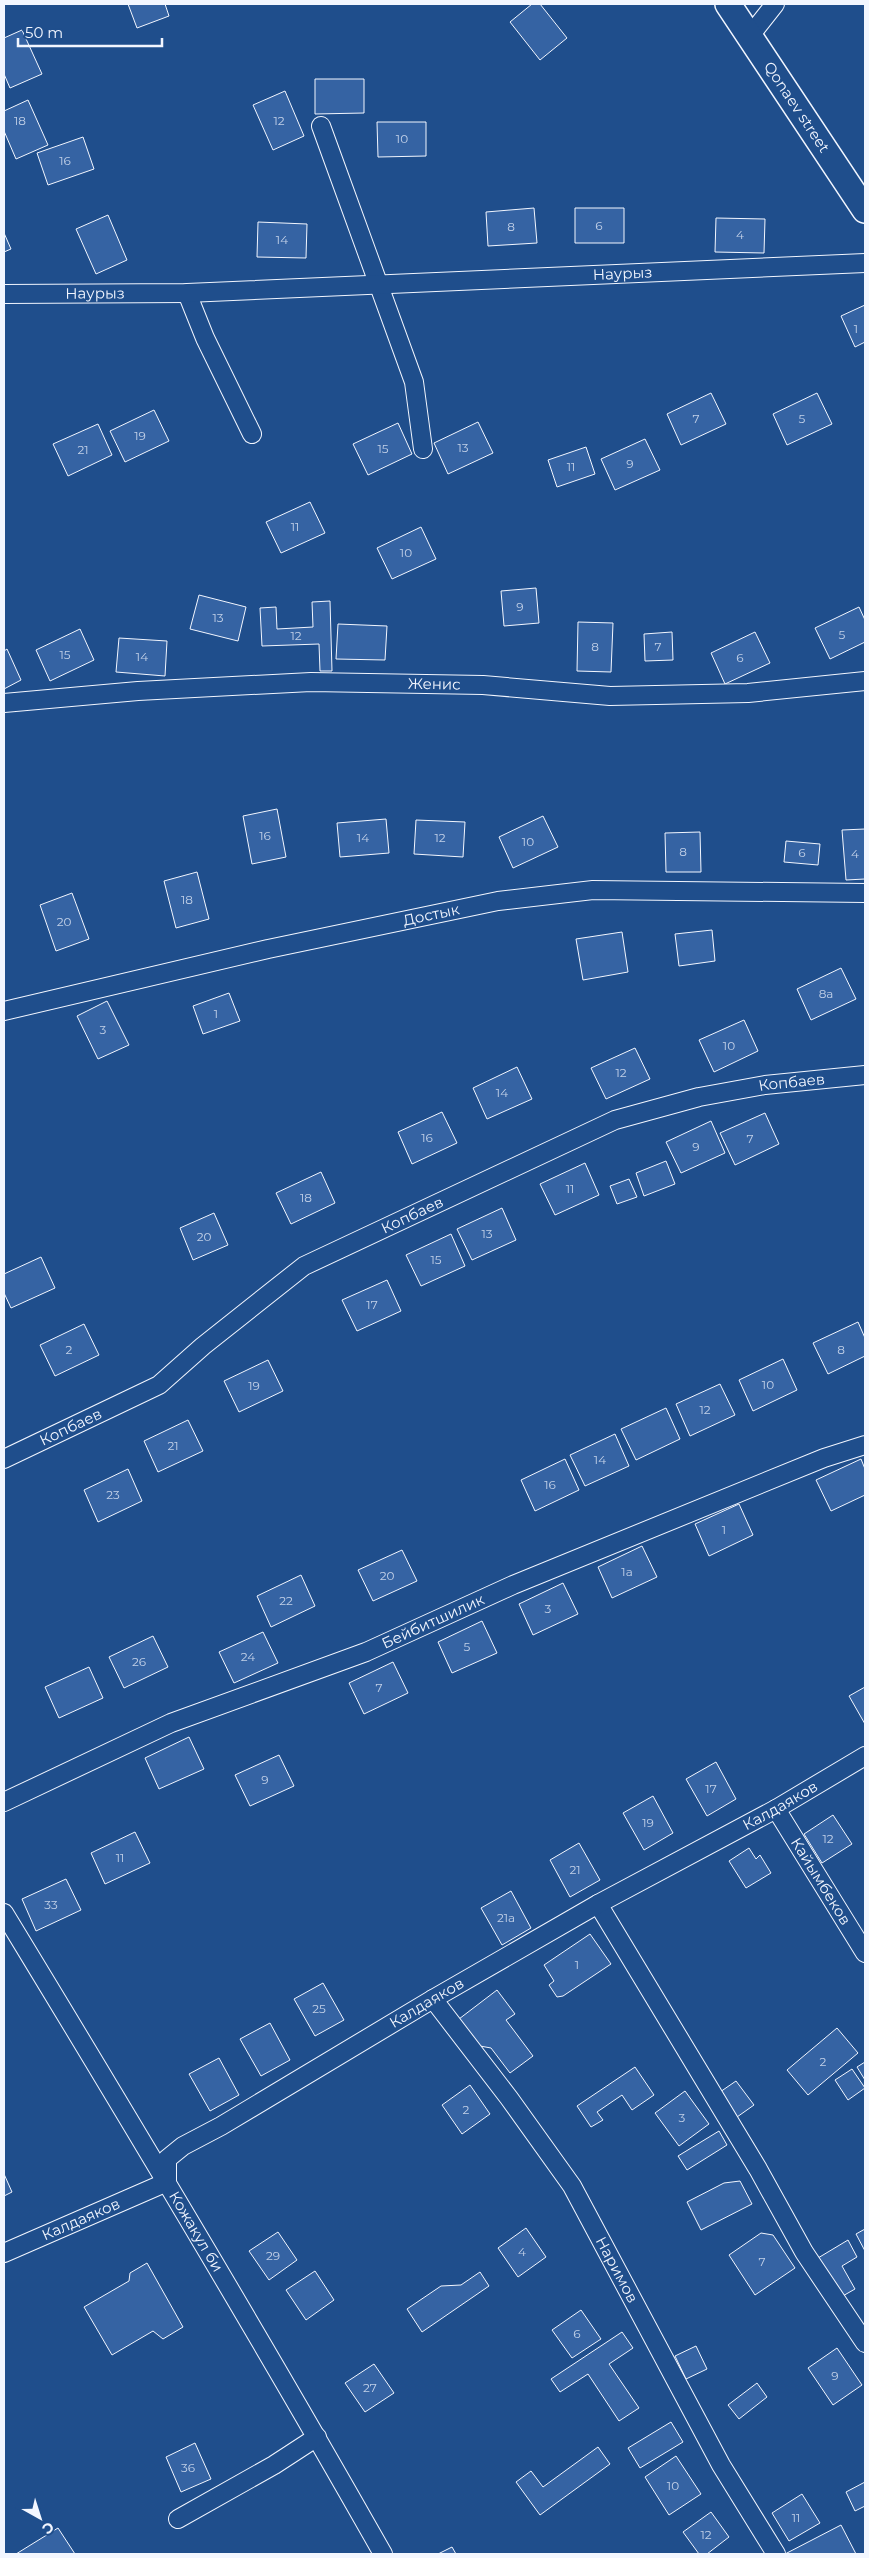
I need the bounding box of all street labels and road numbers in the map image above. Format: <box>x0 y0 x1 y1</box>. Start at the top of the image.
street label: Qonaev street <box>760 58 834 156</box>
street label: Наурыз <box>592 262 653 284</box>
street label: Наурыз <box>65 283 125 303</box>
street label: Женис <box>408 674 461 694</box>
street label: Достык <box>401 899 461 930</box>
street label: Копбаев <box>757 1069 826 1095</box>
street label: Копбаев <box>378 1192 446 1238</box>
street label: Копбаев <box>36 1404 105 1450</box>
street label: Бейбитшилик <box>379 1589 487 1653</box>
street label: Калдаяков <box>739 1776 821 1834</box>
street label: Кайымбеков <box>787 1834 855 1928</box>
street label: Калдаяков <box>386 1973 467 2032</box>
street label: Кожакул би <box>165 2188 228 2275</box>
street label: Калдаяков <box>39 2194 123 2244</box>
street label: Наримов <box>592 2233 643 2306</box>

